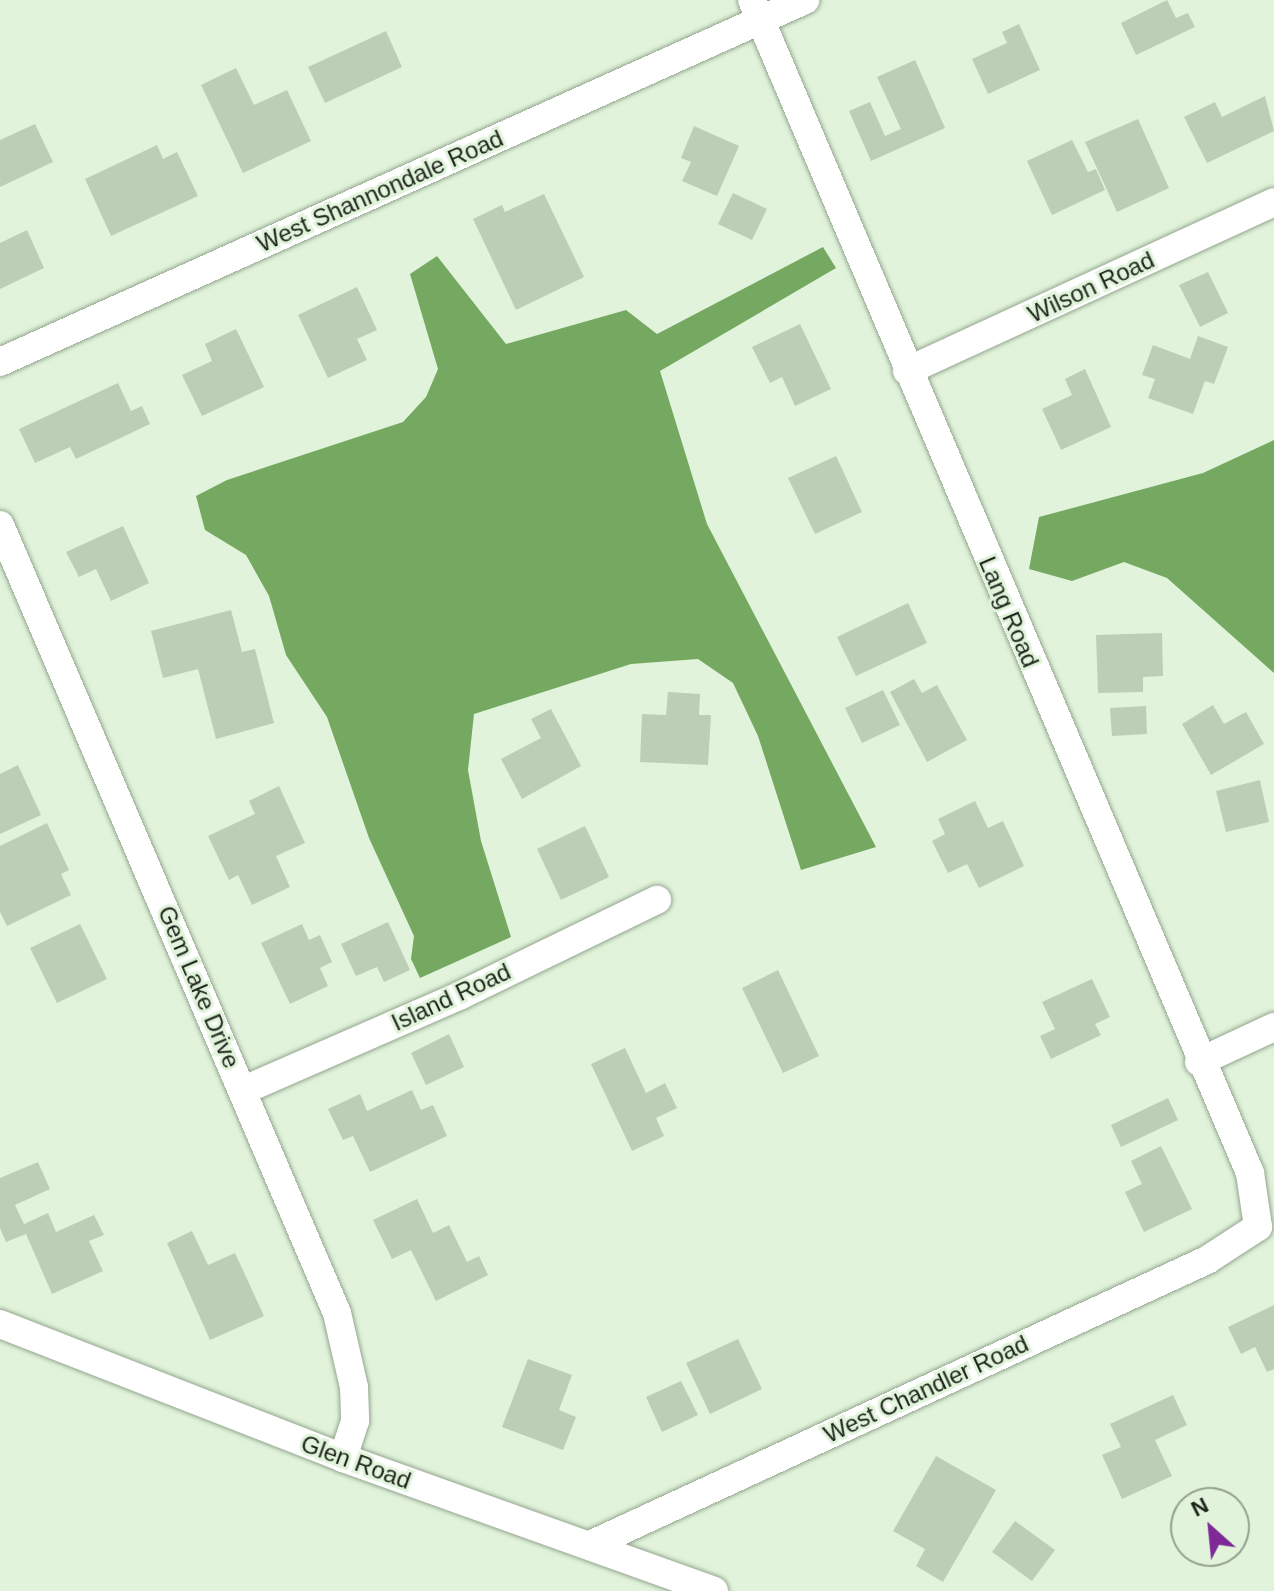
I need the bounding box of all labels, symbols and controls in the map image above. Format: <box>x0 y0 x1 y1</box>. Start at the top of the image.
street label: West Shannondale Road <box>252 124 508 258</box>
street label: Wilson Road <box>1023 245 1159 329</box>
street label: Lang Road <box>973 552 1045 672</box>
street label: Gem Lake Drive <box>152 902 246 1072</box>
street label: Island Road <box>387 957 515 1037</box>
street label: West Chandler Road <box>819 1329 1033 1449</box>
street label: Glen Road <box>297 1429 415 1495</box>
north arrow <box>1170 1487 1250 1567</box>
text: N <box>1187 1492 1213 1522</box>

